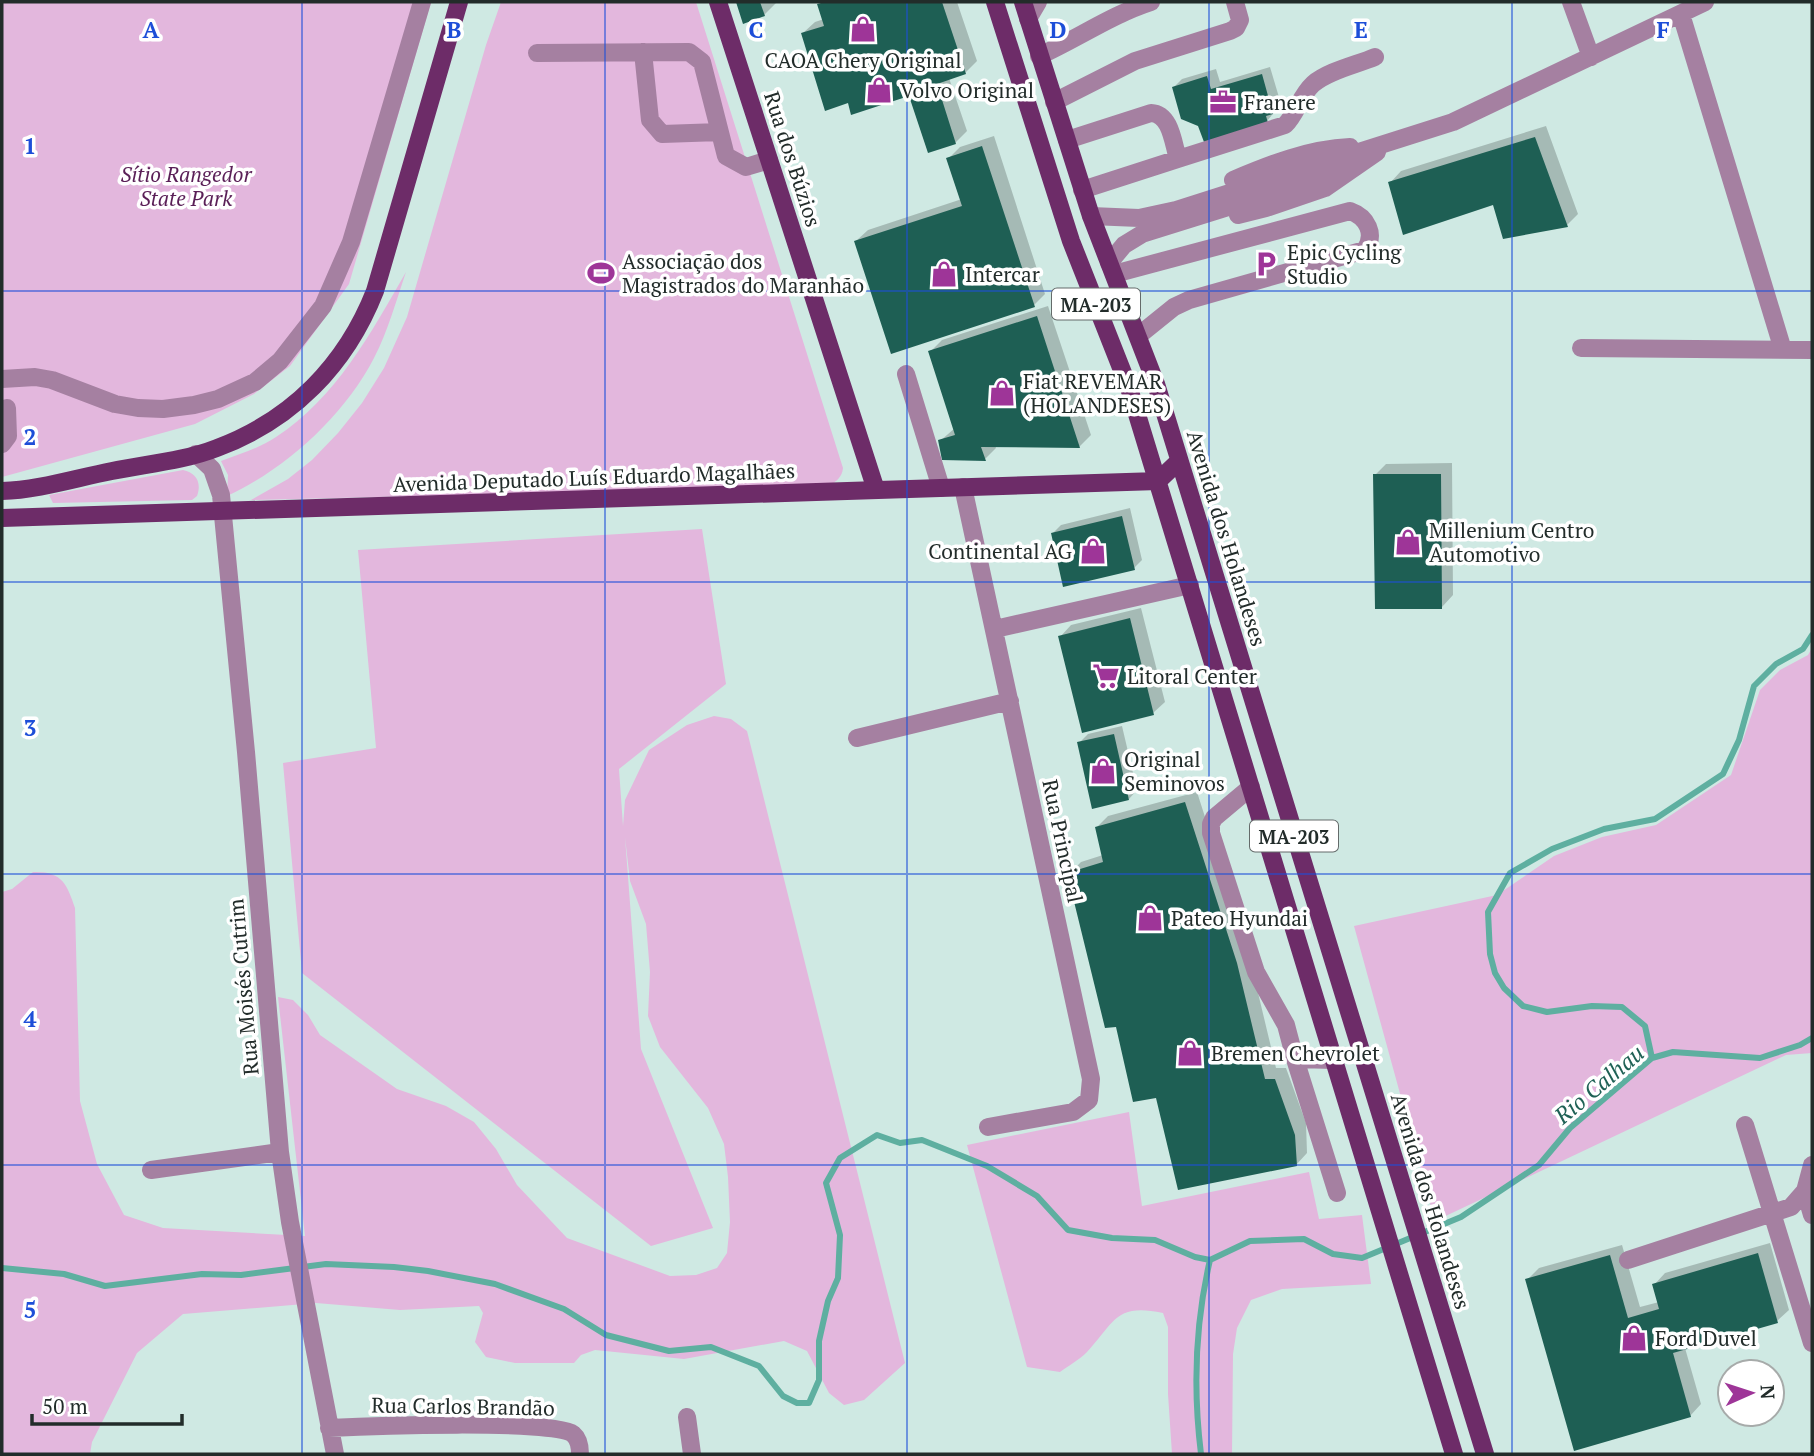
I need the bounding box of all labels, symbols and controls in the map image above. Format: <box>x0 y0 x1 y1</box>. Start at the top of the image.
text: A <box>143 14 160 45</box>
text: B <box>447 14 462 45</box>
text: C <box>749 14 764 45</box>
shop icon: CAOA Chery Original <box>848 14 878 44</box>
text: D <box>1050 14 1067 45</box>
text: E <box>1354 14 1368 45</box>
text: F <box>1656 14 1670 45</box>
place label: CAOA Chery Original <box>765 46 961 74</box>
shop icon: Volvo Original <box>864 75 894 105</box>
place label: Volvo Original <box>900 76 1034 104</box>
office icon: Franere <box>1208 87 1238 117</box>
street label: Rua dos Búzios <box>758 88 828 230</box>
place label: Franere <box>1244 88 1316 116</box>
text: 1 <box>24 130 37 161</box>
park label: Sítio Rangedor State Park <box>120 160 252 212</box>
place label: Epic Cycling Studio <box>1287 238 1402 290</box>
place label: Associação dos Magistrados do Maranhão <box>622 247 864 299</box>
parking icon: Epic Cycling Studio <box>1251 249 1281 279</box>
sports icon: Associação dos Magistrados do Maranhão <box>586 258 616 288</box>
shop icon: Intercar <box>929 259 959 289</box>
place label: Intercar <box>965 260 1040 288</box>
road number: MA-203 <box>1052 288 1140 320</box>
place label: Fiat REVEMAR (HOLANDESES) <box>1023 367 1171 419</box>
shop icon: Fiat REVEMAR (HOLANDESES) <box>987 378 1017 408</box>
text: 2 <box>24 421 37 452</box>
street label: Avenida dos Holandeses <box>1181 427 1273 649</box>
street label: Avenida Deputado Luís Eduardo Magalhães <box>392 456 796 498</box>
place label: Millenium Centro Automotivo <box>1429 516 1594 568</box>
shop icon: Millenium Centro Automotivo <box>1393 527 1423 557</box>
shop icon: Continental AG <box>1078 536 1108 566</box>
place label: Continental AG <box>928 537 1073 565</box>
supermarket icon: Litoral Center <box>1091 661 1121 691</box>
place label: Litoral Center <box>1127 662 1257 690</box>
text: 3 <box>24 712 37 743</box>
place label: Original Seminovos <box>1124 745 1225 797</box>
shop icon: Original Seminovos <box>1088 756 1118 786</box>
street label: Rua Principal <box>1036 777 1090 905</box>
road number: MA-203 <box>1250 820 1338 852</box>
street label: Rua Moisés Cutrim <box>221 898 265 1076</box>
shop icon: Pateo Hyundai <box>1135 903 1165 933</box>
place label: Pateo Hyundai <box>1171 904 1308 932</box>
text: 4 <box>24 1003 37 1034</box>
water label: Rio Calhau <box>1547 1037 1650 1131</box>
shop icon: Bremen Chevrolet <box>1175 1038 1205 1068</box>
place label: Bremen Chevrolet <box>1211 1039 1380 1067</box>
street label: Avenida dos Holandeses <box>1385 1090 1477 1312</box>
text: 5 <box>24 1294 37 1325</box>
shop icon: Ford Duvel <box>1619 1323 1649 1353</box>
place label: Ford Duvel <box>1655 1324 1757 1352</box>
north arrow <box>1716 1358 1786 1428</box>
scale bar <box>32 1382 182 1426</box>
text: N <box>1756 1384 1781 1401</box>
street label: Rua Carlos Brandão <box>371 1390 555 1422</box>
text: 50 m <box>42 1392 88 1420</box>

